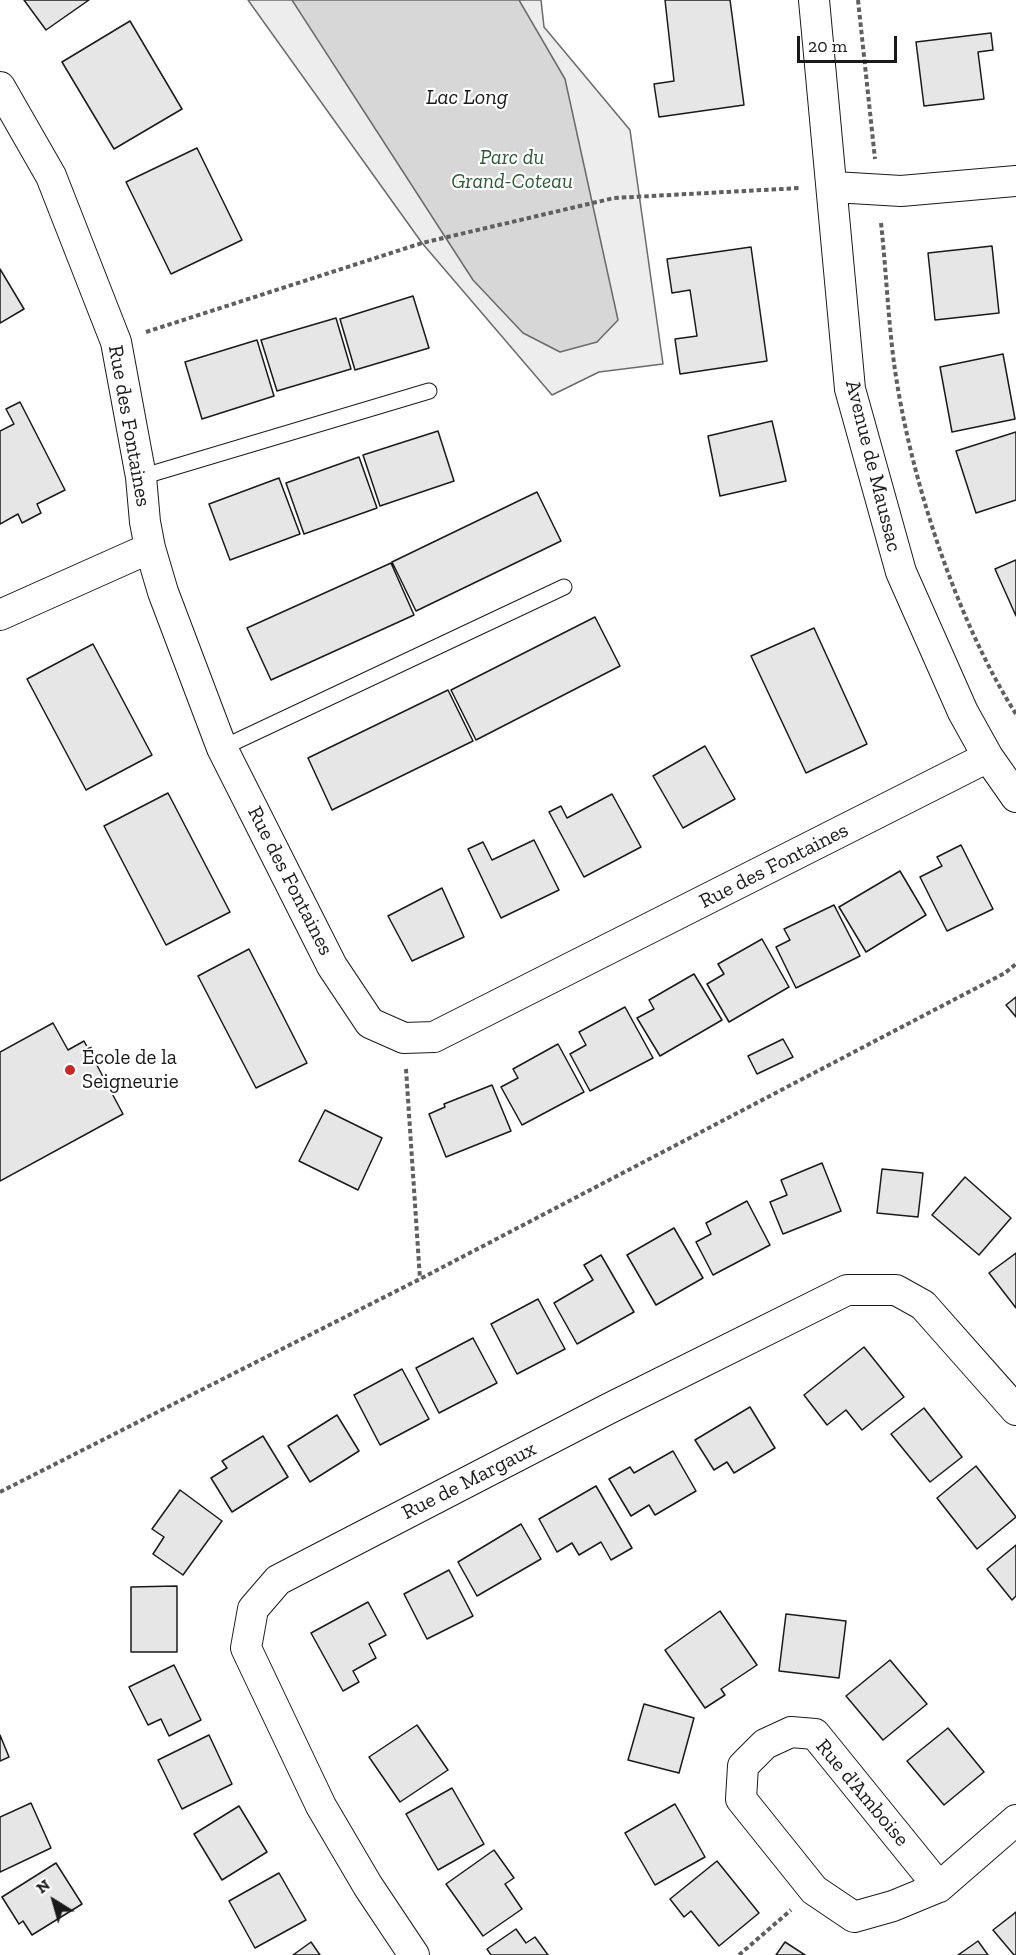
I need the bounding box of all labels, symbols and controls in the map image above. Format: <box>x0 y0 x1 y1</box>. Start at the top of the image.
scale bar <box>800 24 900 62</box>
text: 20 m <box>808 35 847 57</box>
water label: Lac Long <box>426 85 508 111</box>
park label: Parc du Grand-Coteau <box>451 145 573 195</box>
street label: Rue des Fontaines <box>102 343 156 509</box>
street label: Avenue de Maussac <box>839 378 907 554</box>
street label: Rue des Fontaines <box>242 802 338 960</box>
street label: Rue des Fontaines <box>695 818 853 914</box>
place label: École de la Seigneurie <box>82 1045 179 1095</box>
marker: École de la Seigneurie <box>63 1063 77 1077</box>
street label: Rue de Margaux <box>398 1436 540 1526</box>
street label: Rue d'Amboise <box>810 1734 914 1852</box>
north arrow <box>24 1871 84 1931</box>
text: N <box>32 1875 53 1897</box>

